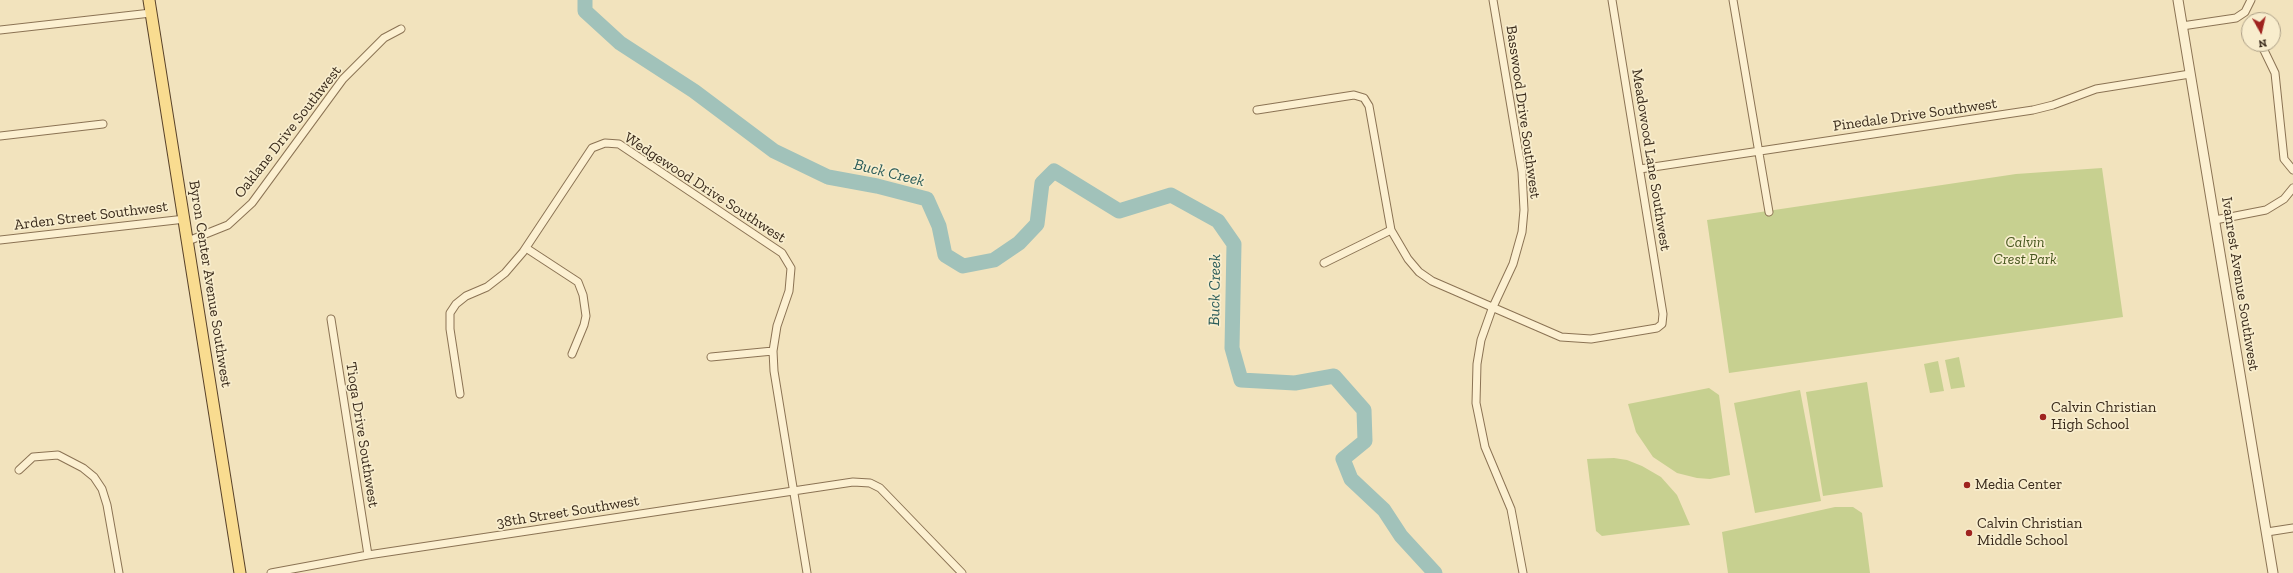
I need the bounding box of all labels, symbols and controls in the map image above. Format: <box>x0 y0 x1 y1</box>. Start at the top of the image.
north arrow <box>2241 12 2281 52</box>
street label: Basswood Drive Southwest <box>1502 24 1544 200</box>
text: N <box>2258 36 2268 50</box>
street label: Oaklane Drive Southwest <box>231 62 345 202</box>
street label: Meadowood Lane Southwest <box>1628 68 1674 252</box>
street label: Pinedale Drive Southwest <box>1832 95 1998 135</box>
street label: Wedgewood Drive Southwest <box>621 129 789 247</box>
water label: Buck Creek <box>852 155 926 191</box>
street label: Byron Center Avenue Southwest <box>185 179 235 389</box>
street label: Ivanrest Avenue Southwest <box>2217 196 2263 372</box>
street label: Arden Street Southwest <box>13 198 169 234</box>
park label: Calvin Crest Park <box>1993 234 2057 269</box>
water label: Buck Creek <box>1205 254 1225 326</box>
street label: Tioga Drive Southwest <box>342 361 382 509</box>
place label: Calvin Christian High School <box>2051 399 2156 434</box>
marker: Calvin Christian High School <box>2038 412 2048 422</box>
place label: Media Center <box>1975 476 2062 494</box>
marker: Media Center <box>1962 480 1972 490</box>
street label: 38th Street Southwest <box>495 492 641 532</box>
place label: Calvin Christian Middle School <box>1977 515 2082 550</box>
marker: Calvin Christian Middle School <box>1964 528 1974 538</box>

